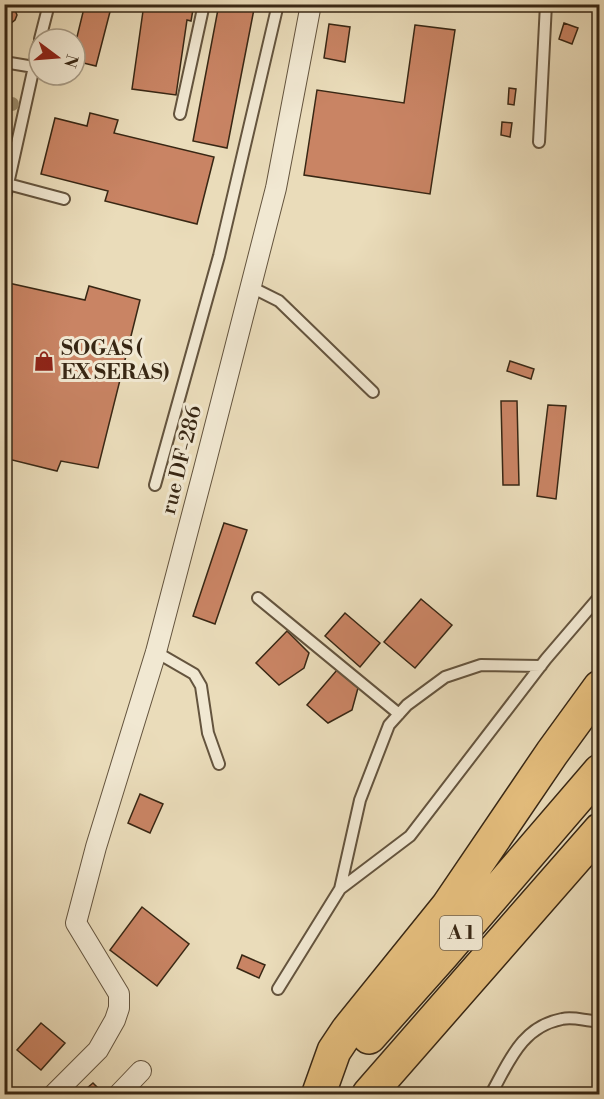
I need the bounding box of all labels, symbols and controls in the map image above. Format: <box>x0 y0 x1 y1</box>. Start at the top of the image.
north arrow <box>27 27 87 87</box>
text: N <box>59 52 82 70</box>
place label: SOGAS ( EX SERAS) <box>61 336 169 386</box>
shop icon: SOGAS ( EX SERAS) <box>32 349 56 373</box>
street label: rue DF-286 <box>156 402 208 517</box>
road number: A 1 <box>440 916 482 950</box>

